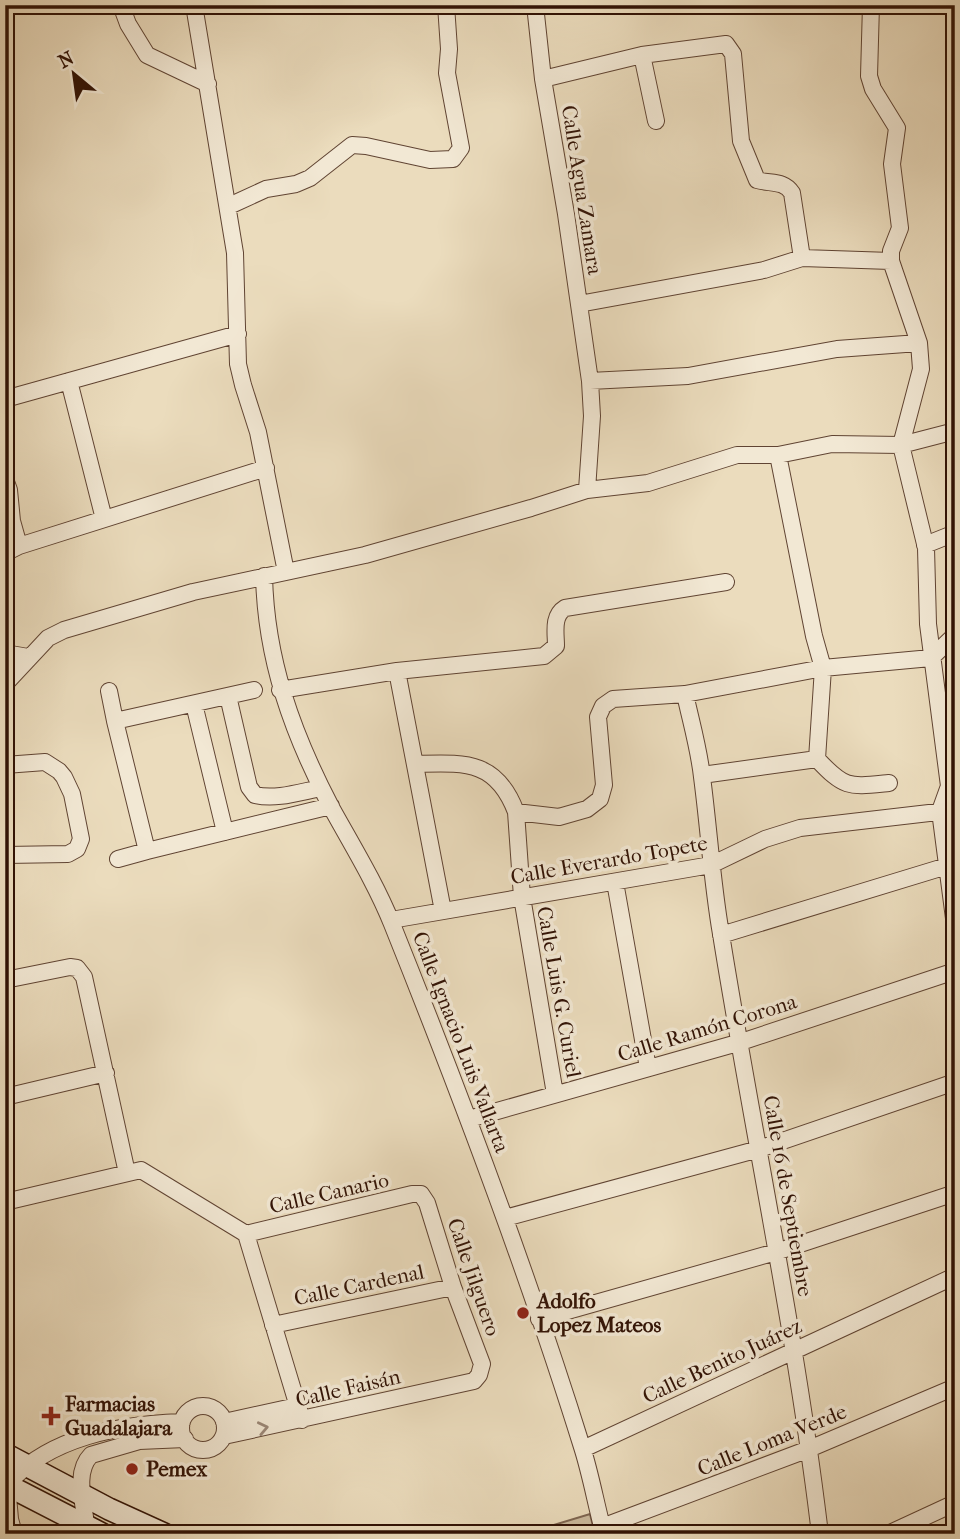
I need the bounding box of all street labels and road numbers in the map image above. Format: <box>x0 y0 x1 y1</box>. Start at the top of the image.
street label: Calle Agua Zamara <box>557 104 607 277</box>
street label: Calle Everardo Topete <box>509 831 709 889</box>
street label: Calle Luis G. Curiel <box>532 904 586 1080</box>
street label: Calle Ignacio Luis Vallarta <box>408 928 514 1156</box>
street label: Calle Ramón Corona <box>615 989 800 1067</box>
street label: Calle 16 de Septiembre <box>758 1094 818 1298</box>
street label: Calle Canario <box>267 1168 391 1218</box>
street label: Calle Jilguero <box>443 1215 505 1339</box>
street label: Calle Cardenal <box>292 1259 426 1310</box>
street label: Calle Benito Juárez <box>639 1314 805 1408</box>
street label: Calle Faisán <box>293 1364 403 1412</box>
street label: Calle Loma Verde <box>694 1399 850 1481</box>

